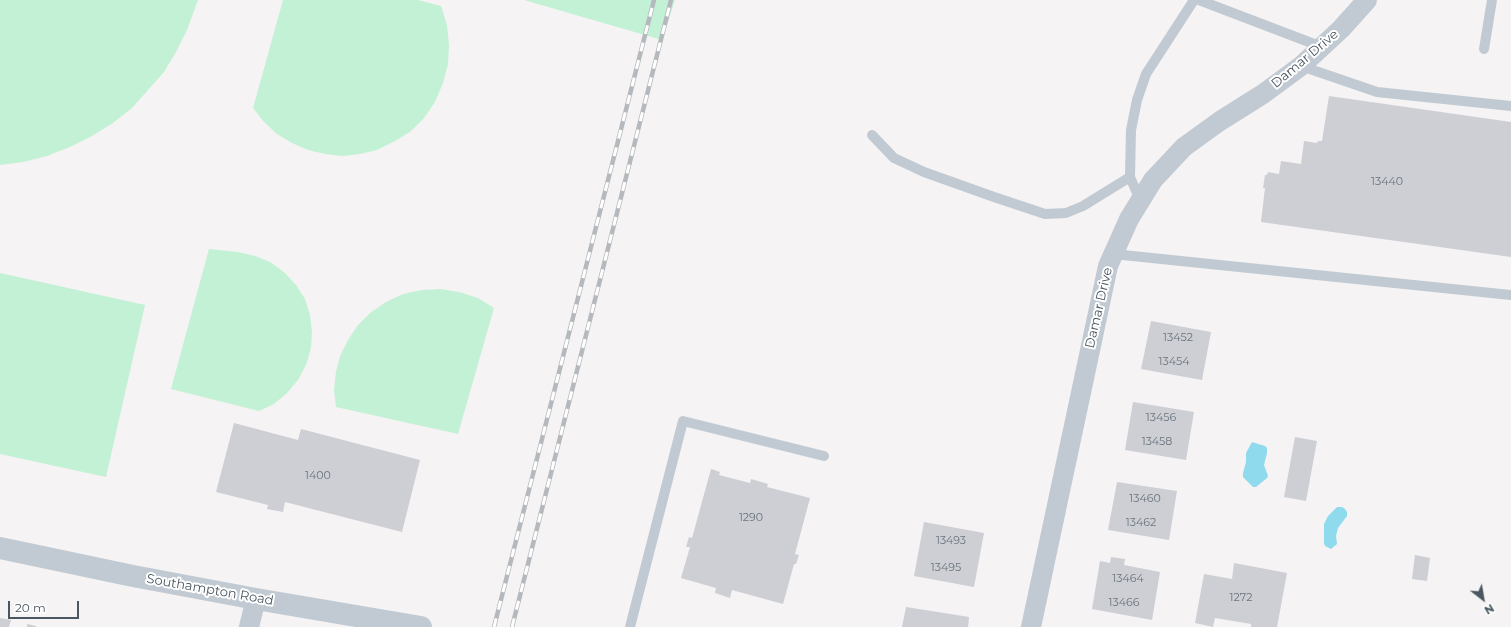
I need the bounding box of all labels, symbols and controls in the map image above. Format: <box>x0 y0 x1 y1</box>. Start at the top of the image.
street label: Damar Drive <box>1268 26 1342 92</box>
house number: 13440 <box>1371 175 1403 189</box>
street label: Damar Drive <box>1082 266 1116 350</box>
house number: 13452 <box>1163 331 1193 345</box>
house number: 13454 <box>1159 355 1189 369</box>
house number: 13456 <box>1146 411 1176 425</box>
house number: 13458 <box>1142 435 1172 449</box>
house number: 1400 <box>305 469 331 483</box>
house number: 13460 <box>1129 492 1161 506</box>
house number: 1290 <box>739 511 763 525</box>
house number: 13462 <box>1126 516 1156 530</box>
house number: 13493 <box>936 534 966 548</box>
house number: 13495 <box>931 561 961 575</box>
street label: Southampton Road <box>145 571 275 609</box>
house number: 13464 <box>1112 572 1144 586</box>
north arrow <box>1463 579 1503 619</box>
house number: 1272 <box>1230 591 1252 605</box>
scale bar <box>10 593 81 619</box>
house number: 13466 <box>1109 596 1139 610</box>
text: 20 m <box>15 600 46 615</box>
text: N <box>1482 601 1497 618</box>

